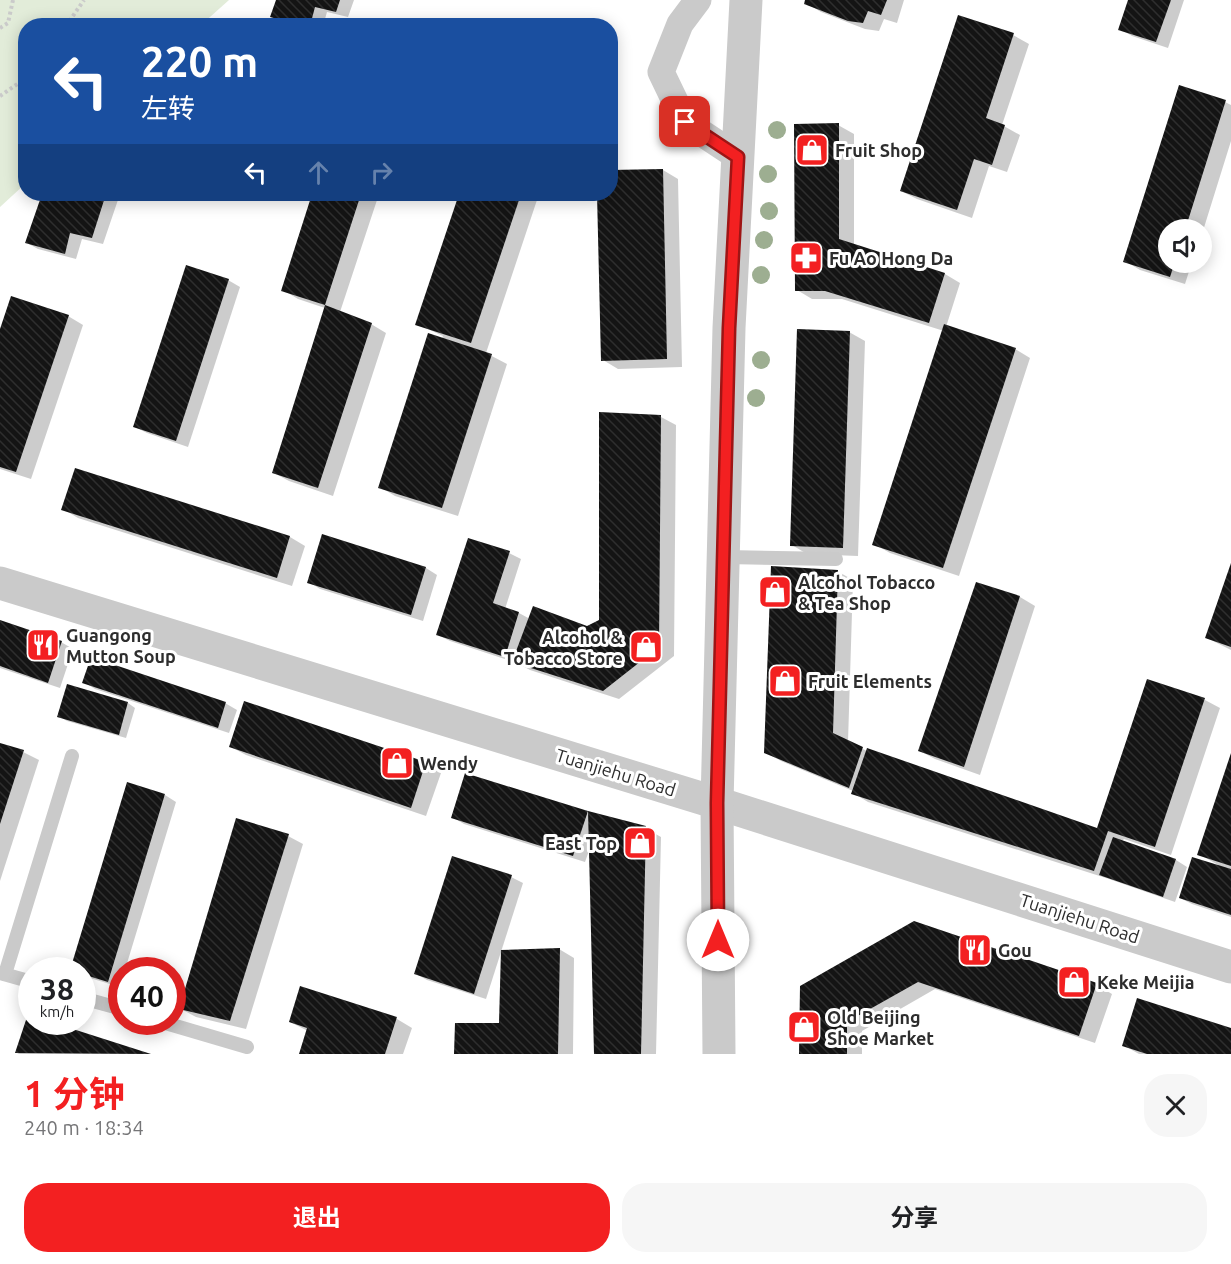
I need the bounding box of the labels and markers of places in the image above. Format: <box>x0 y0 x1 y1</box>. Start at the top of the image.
pin <box>659 96 710 147</box>
shop icon: Fruit Shop <box>794 132 830 168</box>
place label: Fruit Shop <box>835 140 922 160</box>
pharmacy icon: Fu Ao Hong Da <box>788 240 824 276</box>
place label: Fu Ao Hong Da <box>829 248 953 268</box>
place label: Alcohol Tobacco & Tea Shop <box>798 572 935 613</box>
shop icon: Alcohol Tobacco & Tea Shop <box>757 574 793 610</box>
place label: Guangong Mutton Soup <box>66 625 176 666</box>
restaurant icon: Guangong Mutton Soup <box>25 627 61 663</box>
place label: Alcohol & Tobacco Store <box>504 627 624 668</box>
shop icon: Alcohol & Tobacco Store <box>628 629 664 665</box>
shop icon: Fruit Elements <box>767 663 803 699</box>
place label: Fruit Elements <box>808 671 932 691</box>
shop icon: Wendy <box>379 745 415 781</box>
place label: Wendy <box>420 753 478 773</box>
shop icon: East Top <box>622 825 658 861</box>
place label: East Top <box>545 833 617 853</box>
restaurant icon: Gou <box>957 932 993 968</box>
place label: Gou <box>998 940 1032 960</box>
shop icon: Keke Meijia <box>1056 964 1092 1000</box>
place label: Keke Meijia <box>1097 972 1195 992</box>
place label: Old Beijing Shoe Market <box>827 1007 934 1048</box>
shop icon: Old Beijing Shoe Market <box>786 1009 822 1045</box>

